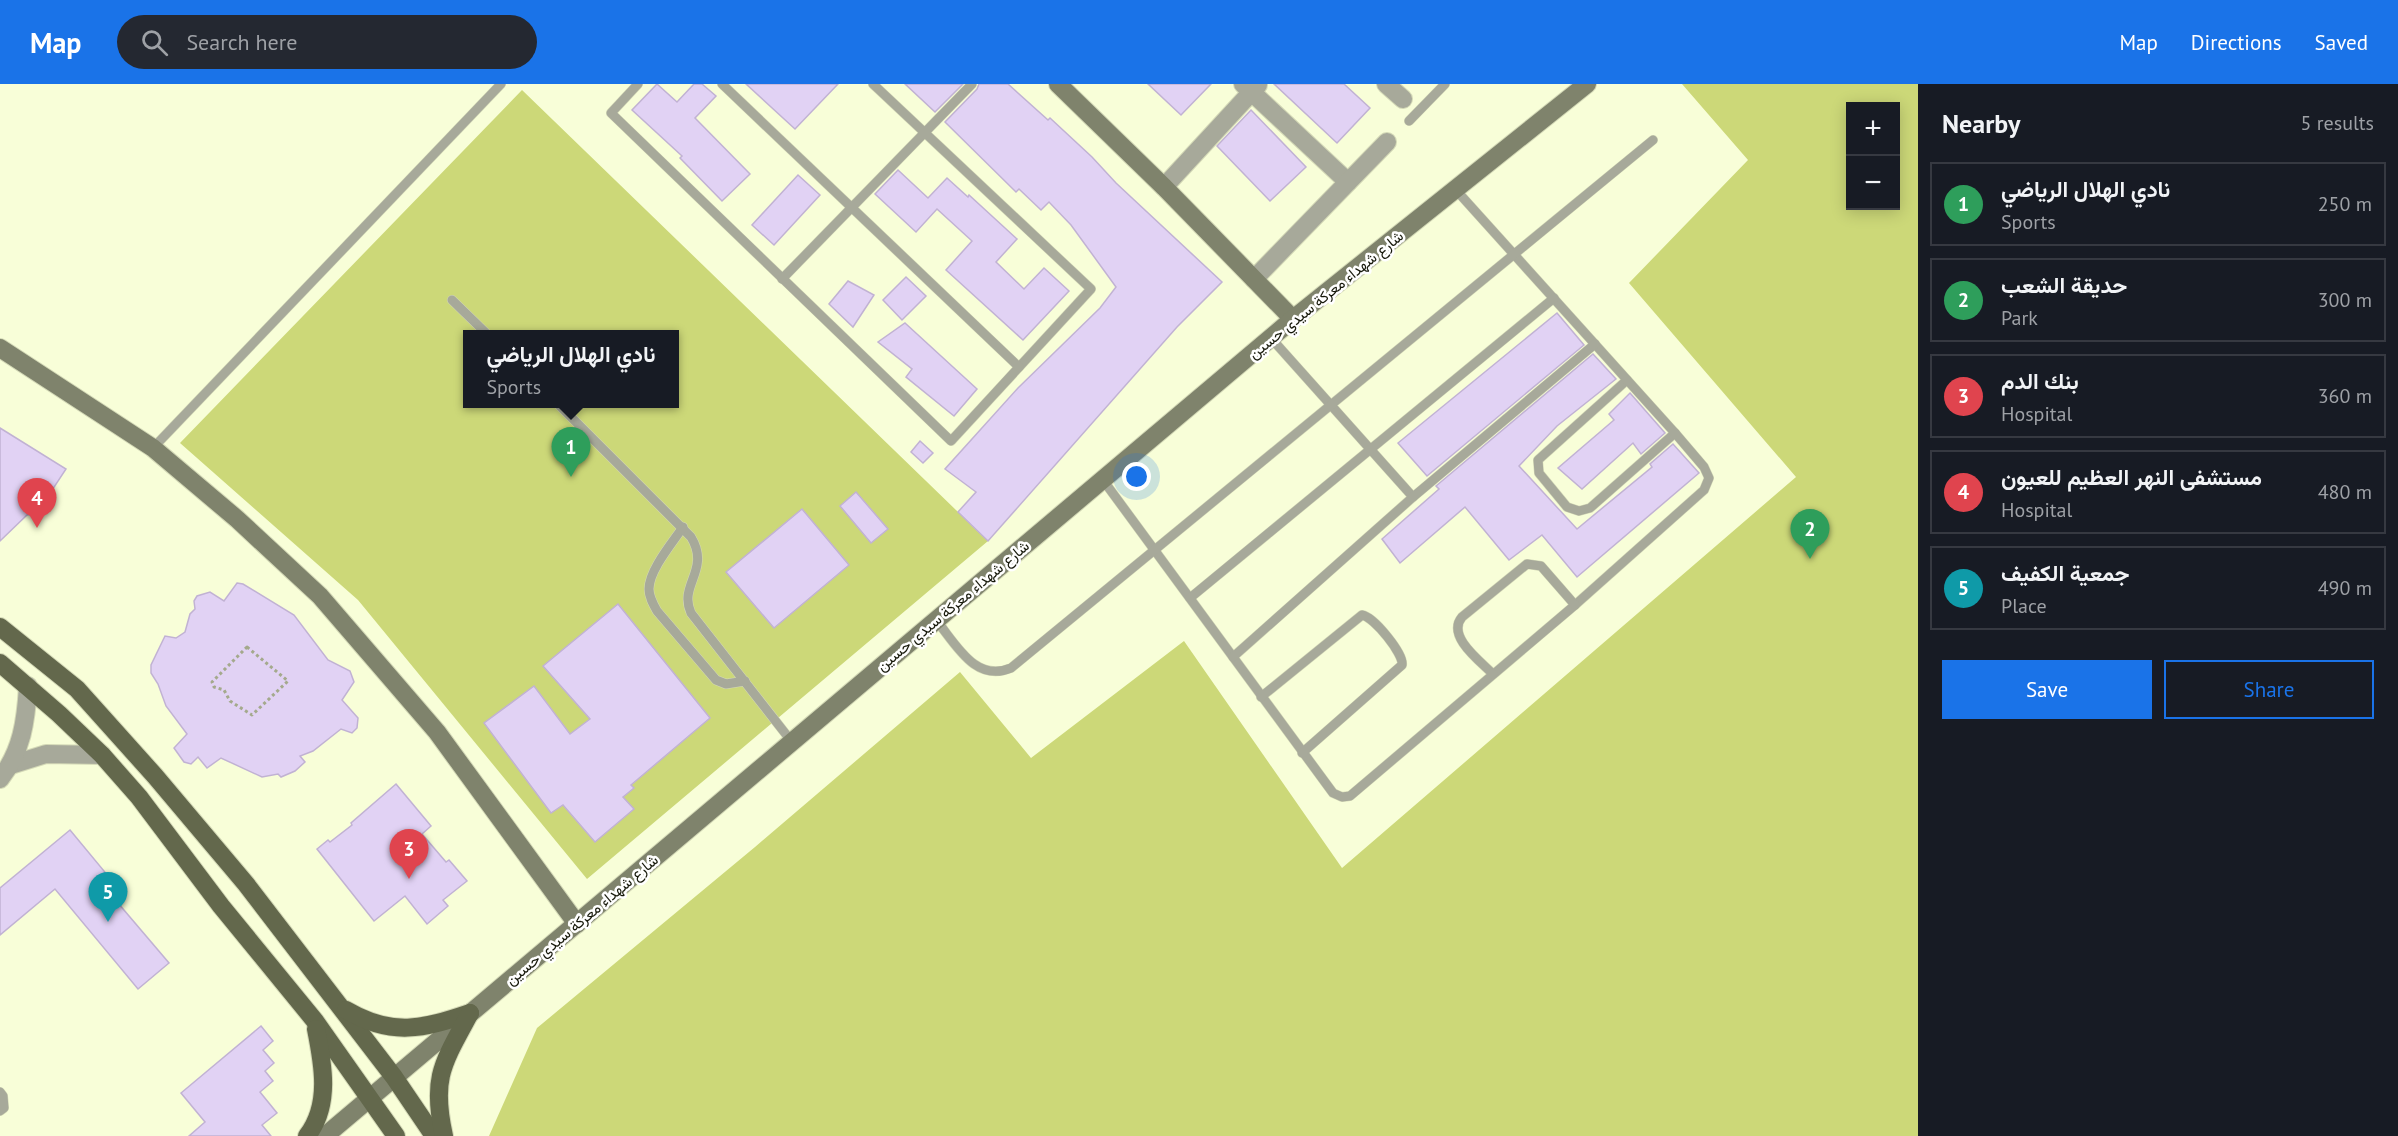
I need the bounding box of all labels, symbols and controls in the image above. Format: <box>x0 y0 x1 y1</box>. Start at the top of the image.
search box <box>117 15 537 69</box>
text: Map <box>30 24 81 61</box>
icon: search <box>138 26 171 59</box>
text: Search here <box>186 28 297 56</box>
text: Map <box>2119 29 2158 56</box>
text: Directions <box>2191 29 2282 56</box>
text: Saved <box>2315 29 2368 56</box>
map controls <box>1846 102 1900 210</box>
button: + <box>1846 102 1900 156</box>
text: Nearby <box>1942 107 2020 140</box>
text: 5 results <box>2301 110 2374 136</box>
button: − <box>1846 156 1900 210</box>
text: نادي الهلال الرياضي <box>2001 175 2170 203</box>
text: 1 <box>1958 191 1969 217</box>
text: 250 m <box>2318 191 2372 217</box>
text: Sports <box>2001 209 2056 235</box>
street label: شارع شهداء معركة سيدي حسين <box>1244 226 1410 366</box>
text: حديقة الشعب <box>2001 271 2127 299</box>
text: 2 <box>1958 287 1969 313</box>
text: 300 m <box>2318 287 2372 313</box>
text: Park <box>2001 305 2038 331</box>
popup <box>463 330 679 408</box>
text: نادي الهلال الرياضي <box>486 340 656 368</box>
text: بنك الدم <box>2001 367 2079 395</box>
text: Sports <box>486 374 541 400</box>
text: 3 <box>1958 383 1969 409</box>
text: 360 m <box>2318 383 2372 409</box>
text: Hospital <box>2001 401 2072 427</box>
pin: 1 <box>552 428 590 477</box>
your location <box>1122 462 1151 491</box>
text: مستشفى النهر العظيم للعيون <box>2001 463 2262 491</box>
pin: 4 <box>18 478 57 528</box>
text: 4 <box>1958 479 1969 505</box>
text: 480 m <box>2318 479 2372 505</box>
text: Hospital <box>2001 497 2072 523</box>
pin: 2 <box>1790 510 1830 559</box>
street label: شارع شهداء معركة سيدي حسين <box>872 536 1036 678</box>
text: جمعية الكفيف <box>2001 559 2130 587</box>
text: 5 <box>1958 575 1969 601</box>
text: 490 m <box>2318 575 2372 601</box>
text: Place <box>2001 593 2047 619</box>
button: Save <box>1942 660 2152 719</box>
button: Share <box>2164 660 2374 719</box>
pin: 3 <box>390 830 428 879</box>
street label: شارع شهداء معركة سيدي حسين <box>501 850 665 992</box>
pin: 5 <box>88 872 128 922</box>

